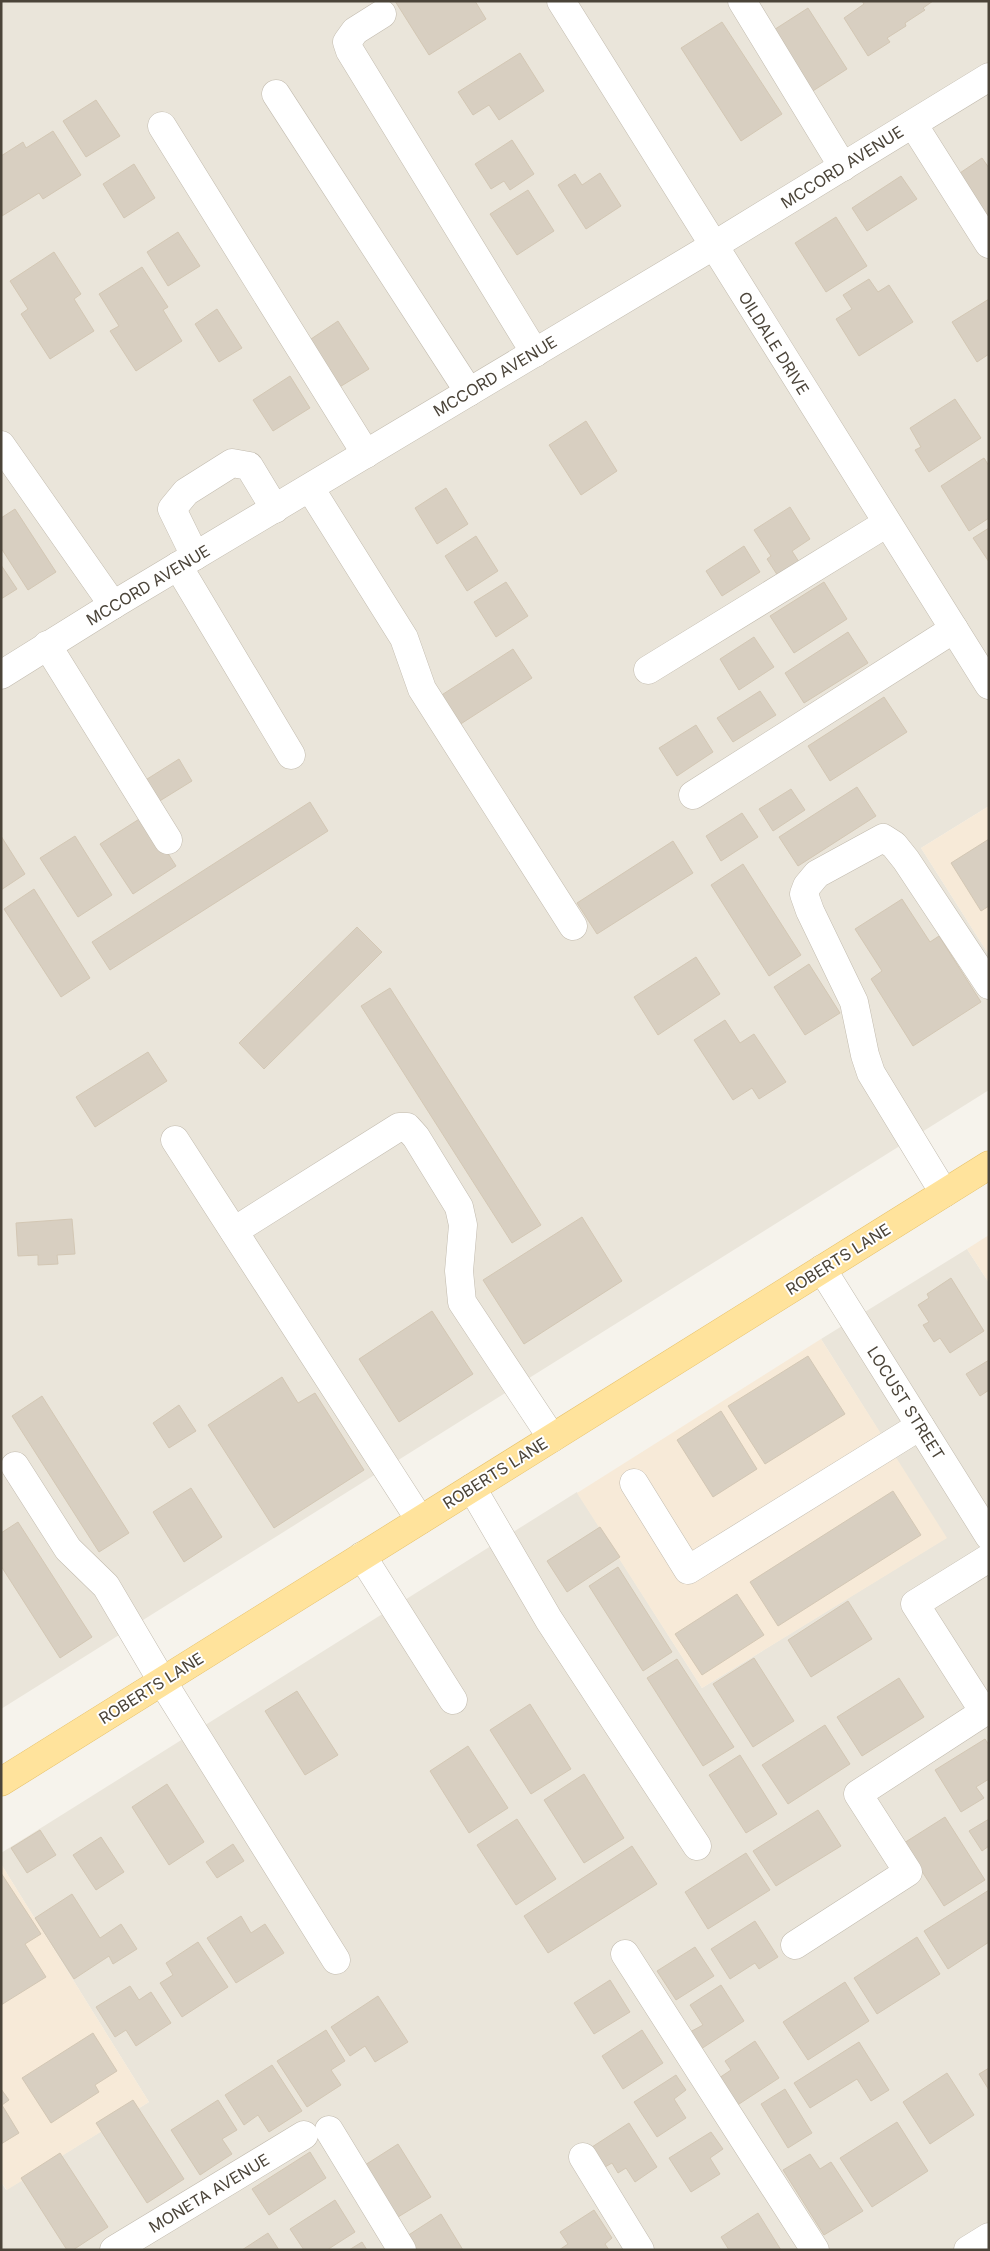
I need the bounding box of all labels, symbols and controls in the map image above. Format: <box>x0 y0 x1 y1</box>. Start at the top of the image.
street label: MCCORD AVENUE <box>777 121 907 213</box>
street label: OILDALE DRIVE <box>734 288 814 398</box>
street label: MCCORD AVENUE <box>430 331 560 421</box>
street label: MCCORD AVENUE <box>83 540 213 630</box>
street label: ROBERTS LANE <box>782 1219 894 1299</box>
street label: LOCUST STREET <box>863 1343 949 1463</box>
street label: ROBERTS LANE <box>439 1433 551 1513</box>
street label: ROBERTS LANE <box>95 1648 207 1728</box>
street label: MONETA AVENUE <box>145 2149 273 2237</box>

